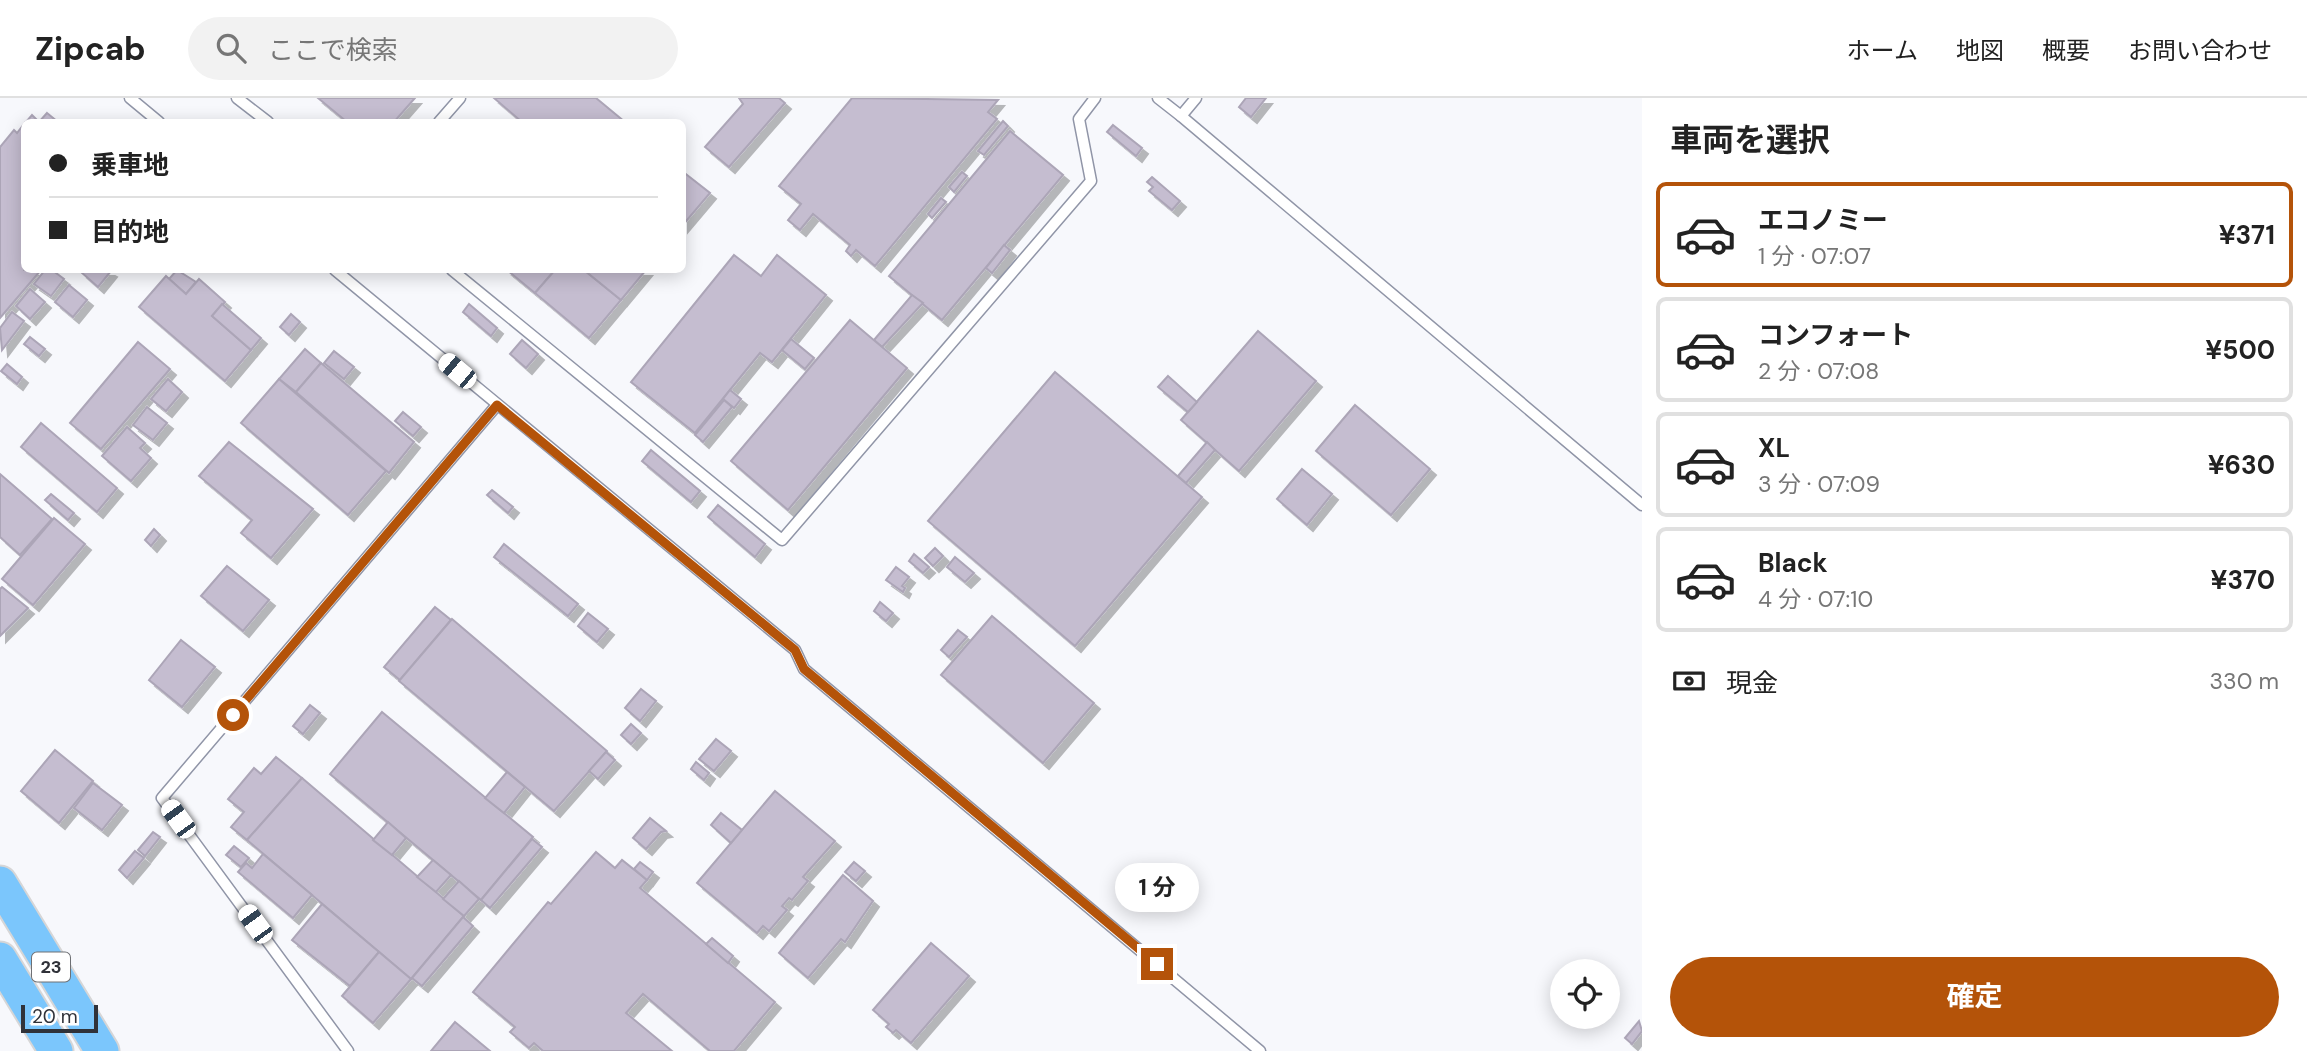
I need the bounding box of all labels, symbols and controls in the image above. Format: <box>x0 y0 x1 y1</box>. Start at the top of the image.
search box <box>188 17 678 80</box>
text: Zipcab <box>35 27 146 70</box>
icon: search <box>212 29 250 67</box>
text: ここで検索 <box>268 33 398 67</box>
text: ホーム <box>1847 35 1918 66</box>
text: 地図 <box>1956 35 2004 66</box>
text: 概要 <box>2042 35 2090 66</box>
text: お問い合わせ <box>2128 35 2272 66</box>
text: 車両を選択 <box>1670 119 1830 161</box>
text: 乗車地 <box>91 148 169 182</box>
icon: car <box>1674 203 1737 266</box>
text: エコノミー <box>1758 203 1888 237</box>
text: 目的地 <box>91 215 169 249</box>
text: ¥371 <box>2219 218 2275 252</box>
text: 1 分 · 07:07 <box>1758 241 1871 271</box>
icon: car <box>1674 318 1737 381</box>
text: コンフォート <box>1758 318 1913 352</box>
text: ¥500 <box>2205 333 2275 367</box>
car <box>435 349 480 393</box>
text: 2 分 · 07:08 <box>1758 356 1879 386</box>
text: XL <box>1758 431 1790 465</box>
icon: car <box>1674 433 1737 496</box>
text: ¥630 <box>2208 448 2275 482</box>
text: 3 分 · 07:09 <box>1758 469 1880 499</box>
text: Black <box>1758 546 1828 580</box>
icon: car <box>1674 548 1737 611</box>
text: ¥370 <box>2210 563 2275 597</box>
text: 4 分 · 07:10 <box>1758 584 1873 614</box>
icon: cash <box>1670 662 1708 700</box>
text: 現金 <box>1726 666 1778 700</box>
text: 330 m <box>2209 666 2279 696</box>
route start <box>217 699 249 731</box>
car <box>158 796 199 842</box>
callout: 1 分 <box>1115 862 1199 912</box>
text: 1 分 <box>1139 872 1175 902</box>
car <box>235 901 276 947</box>
route end <box>1141 948 1173 980</box>
road number: 23 <box>32 952 70 982</box>
button: 確定 <box>1670 957 2279 1037</box>
map controls <box>1550 959 1620 1029</box>
button: locate <box>1550 959 1620 1029</box>
scale bar <box>21 1002 98 1034</box>
text: 20 m <box>32 1004 78 1029</box>

